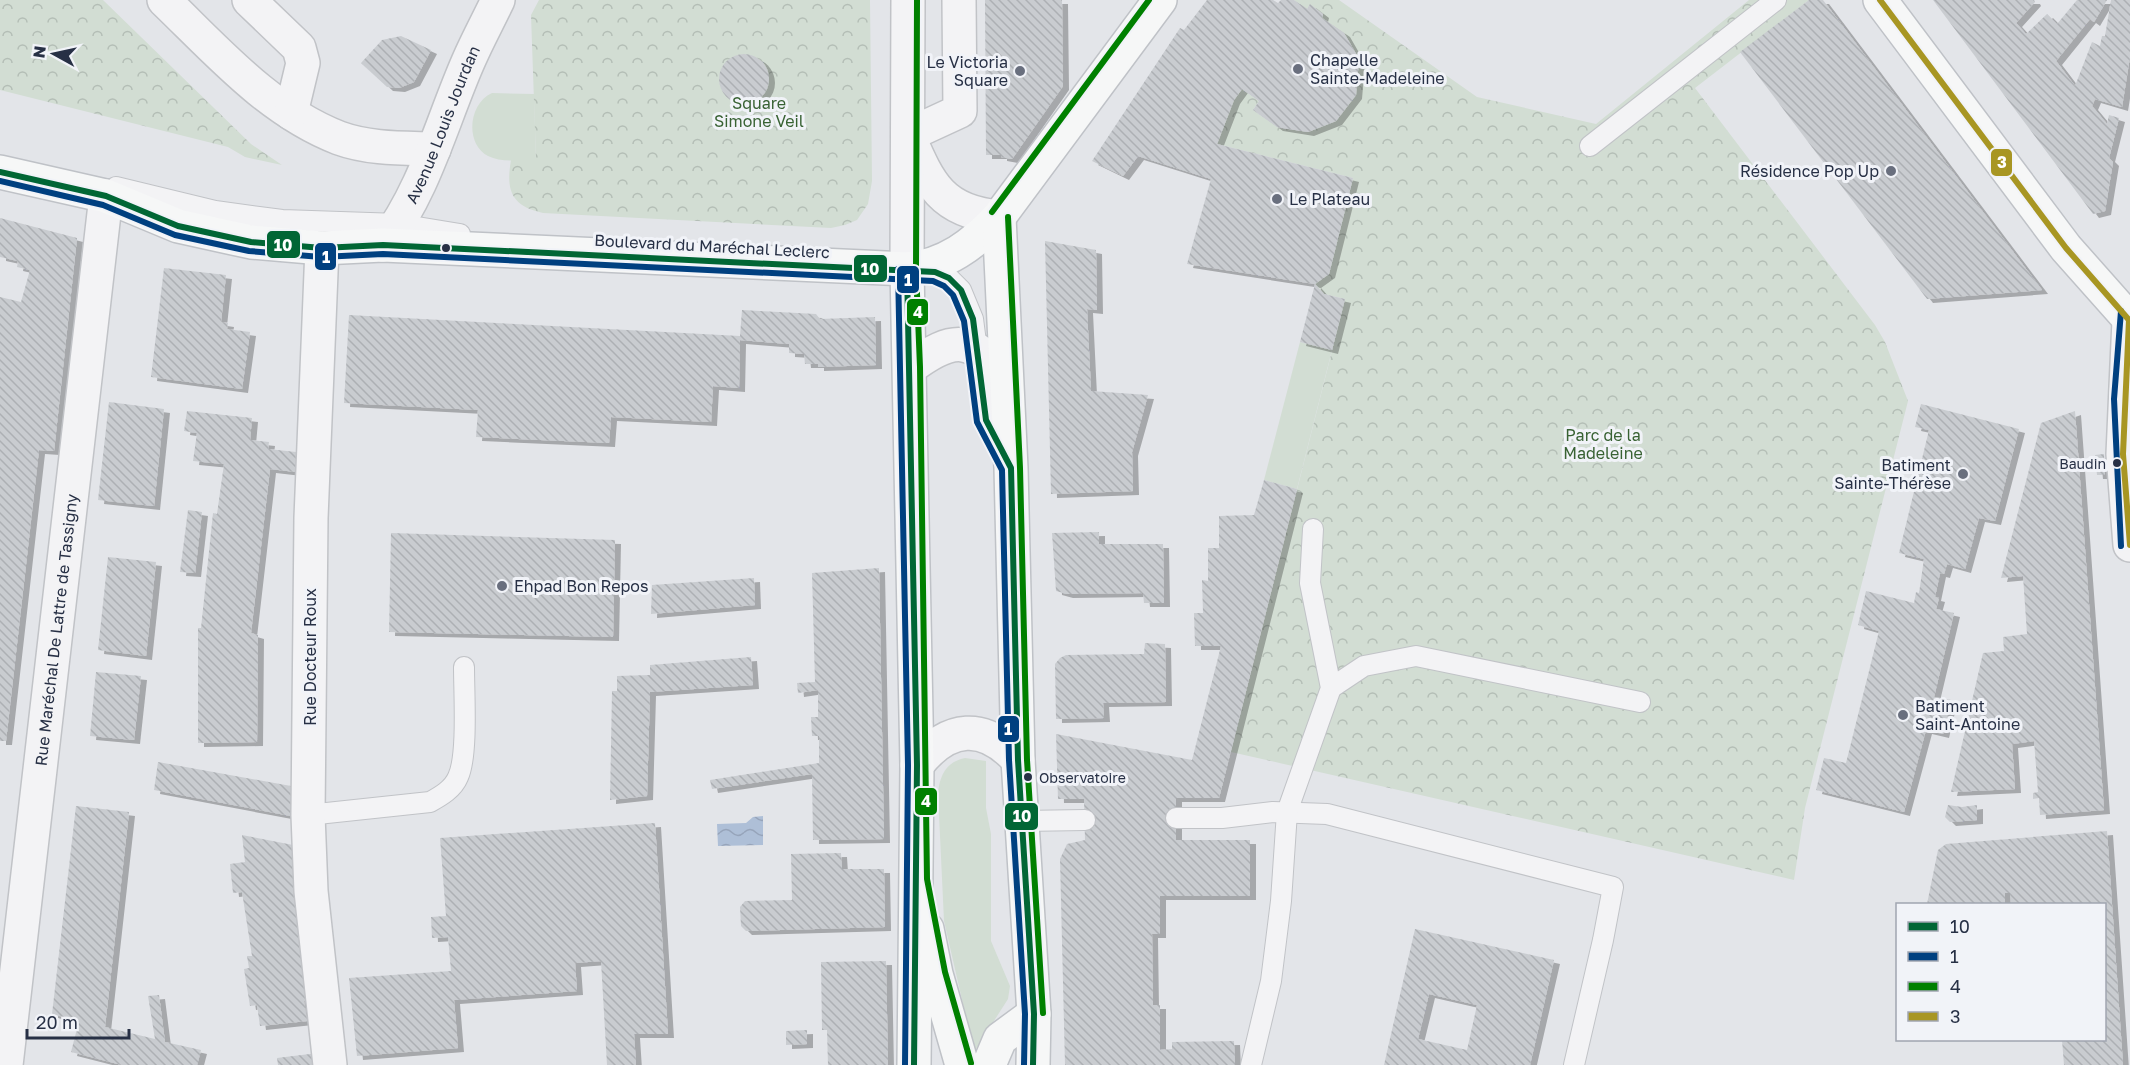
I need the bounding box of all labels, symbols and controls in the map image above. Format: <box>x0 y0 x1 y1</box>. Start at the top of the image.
north arrow <box>24 24 84 84</box>
street label: Avenue Louis Jourdan <box>401 42 484 207</box>
text: N <box>28 44 50 59</box>
place label: Chapelle Sainte-Madeleine <box>1310 50 1445 88</box>
place label: Le Victoria Square <box>926 52 1008 90</box>
marker: Chapelle Sainte-Madeleine <box>1291 62 1305 76</box>
marker: Le Victoria Square <box>1013 64 1027 78</box>
park label: Square Simone Veil <box>714 93 804 131</box>
line badge: 3 <box>1990 148 2013 177</box>
text: 3 <box>1997 152 2007 172</box>
place label: Résidence Pop Up <box>1740 161 1879 181</box>
marker: Résidence Pop Up <box>1884 164 1898 178</box>
place label: Le Plateau <box>1289 189 1370 209</box>
marker: Le Plateau <box>1270 192 1284 206</box>
line badge: 10 <box>266 230 301 259</box>
street label: Boulevard du Maréchal Leclerc <box>594 230 831 262</box>
text: 10 <box>274 235 292 255</box>
line badge: 1 <box>314 242 337 271</box>
unlabelled marker <box>440 242 452 254</box>
text: 1 <box>322 247 330 267</box>
line badge: 10 <box>853 254 888 283</box>
text: 10 <box>861 259 879 279</box>
line badge: 1 <box>896 265 920 294</box>
text: 1 <box>904 270 912 290</box>
line badge: 4 <box>906 298 929 326</box>
text: 4 <box>913 302 923 322</box>
park label: Parc de la Madeleine <box>1563 425 1643 463</box>
place label: Batiment Sainte-Thérèse <box>1834 455 1951 493</box>
place label: Baudin <box>2059 455 2106 472</box>
marker: Baudin <box>2111 457 2123 469</box>
marker: Batiment Sainte-Thérèse <box>1956 467 1970 481</box>
street label: Rue Maréchal De Lattre de Tassigny <box>31 493 82 767</box>
place label: Ehpad Bon Repos <box>514 576 648 596</box>
marker: Ehpad Bon Repos <box>495 579 509 593</box>
street label: Rue Docteur Roux <box>300 588 320 726</box>
place label: Batiment Saint-Antoine <box>1915 696 2020 734</box>
marker: Batiment Saint-Antoine <box>1896 708 1910 722</box>
line badge: 1 <box>997 715 1020 743</box>
text: 1 <box>1004 719 1012 739</box>
place label: Observatoire <box>1039 769 1126 786</box>
marker: Observatoire <box>1022 771 1034 783</box>
line badge: 4 <box>914 787 938 816</box>
text: 4 <box>921 791 931 811</box>
line badge: 10 <box>1004 802 1039 831</box>
text: 10 <box>1013 806 1031 826</box>
legend <box>1896 903 2106 1041</box>
text: 10 <box>1950 915 1970 937</box>
text: 1 <box>1950 945 1959 967</box>
text: 4 <box>1950 975 1961 997</box>
scale bar <box>27 1002 129 1040</box>
text: 3 <box>1950 1005 1961 1027</box>
text: 20 m <box>36 1011 78 1033</box>

